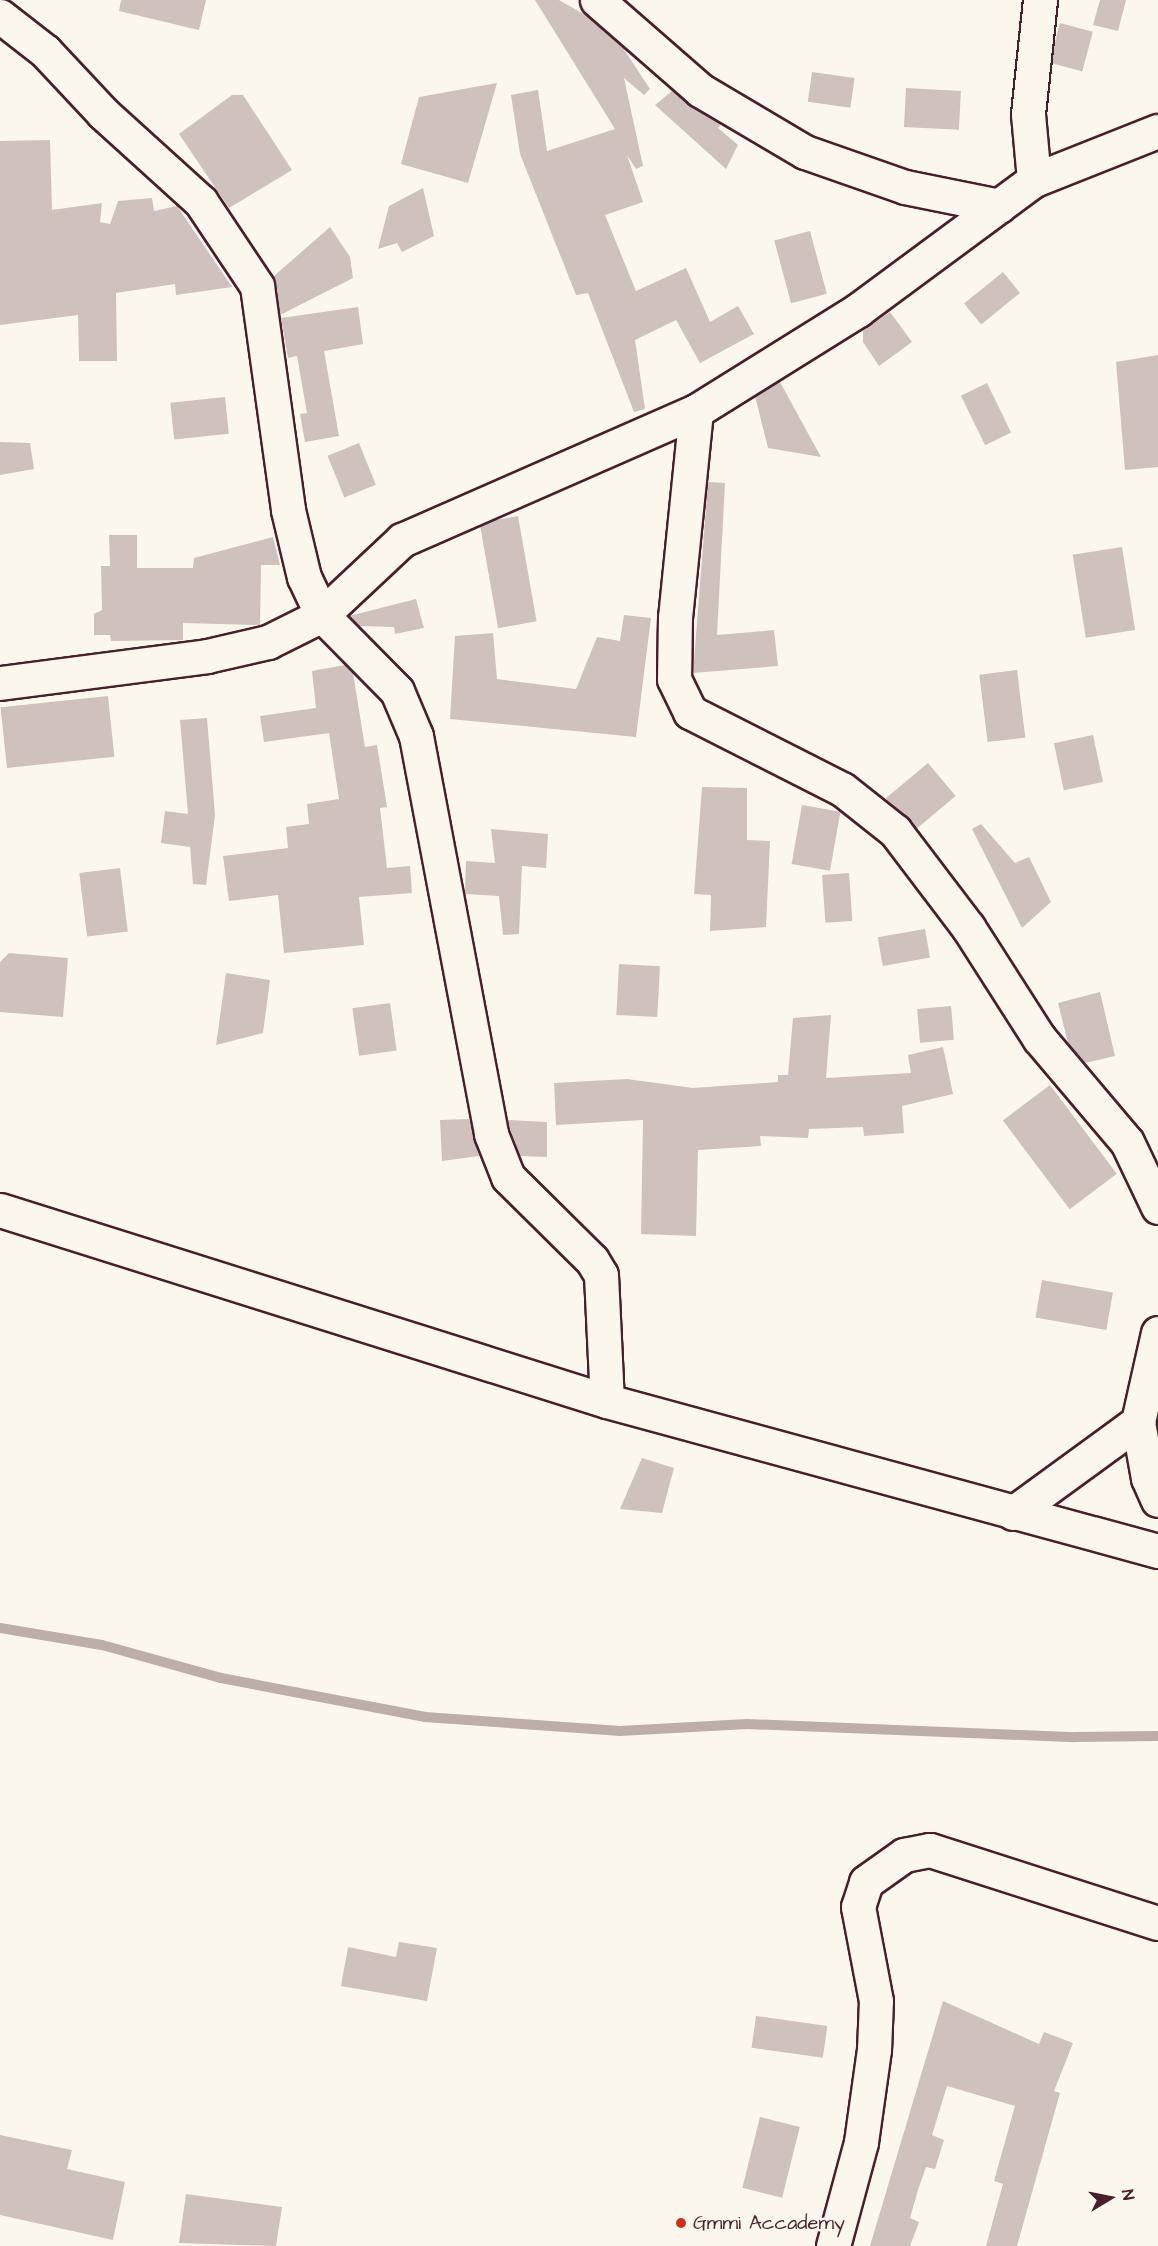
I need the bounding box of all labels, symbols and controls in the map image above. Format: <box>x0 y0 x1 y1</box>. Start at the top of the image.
north arrow <box>1080 2168 1140 2228</box>
text: N <box>1116 2188 1139 2202</box>
place label: Gmmi Accademy <box>693 2211 845 2235</box>
marker: Gmmi Accademy <box>674 2216 688 2230</box>

